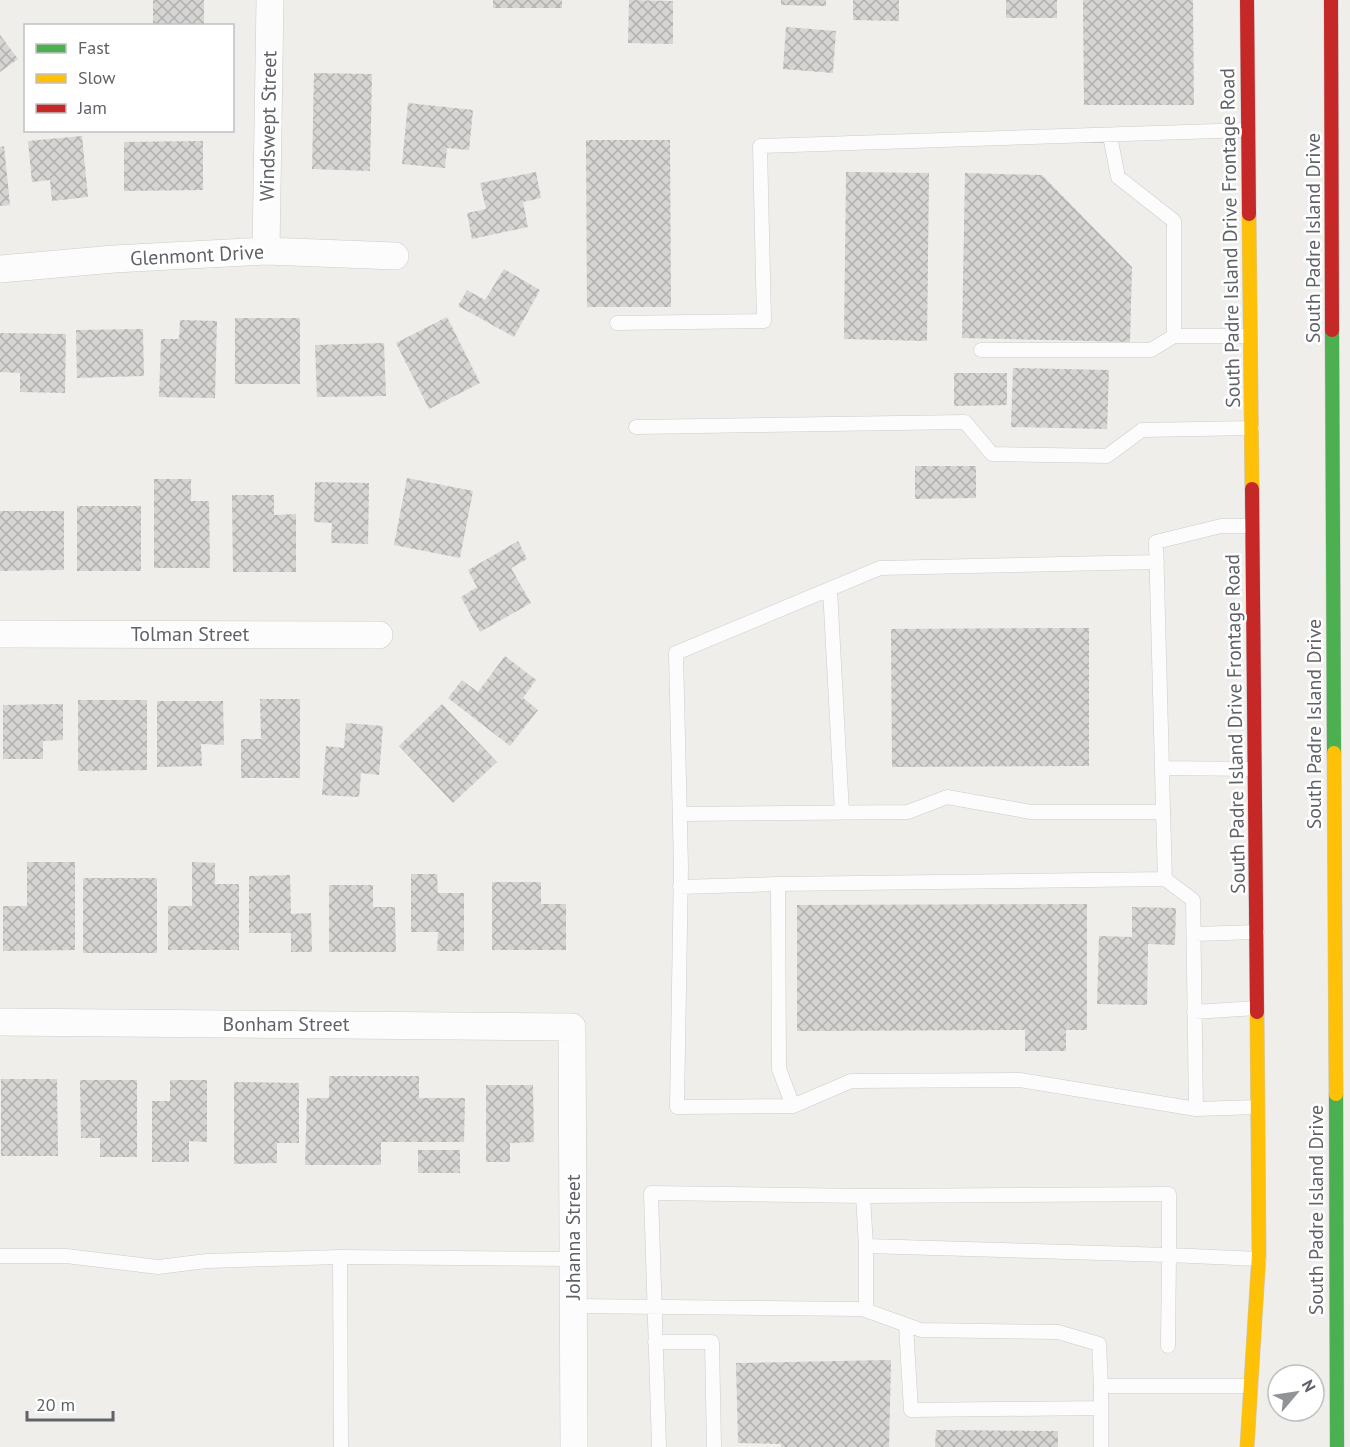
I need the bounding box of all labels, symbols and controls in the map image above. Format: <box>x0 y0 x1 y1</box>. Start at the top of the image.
legend <box>24 24 234 132</box>
text: Fast <box>78 36 110 59</box>
street label: Windswept Street <box>254 50 282 202</box>
text: Slow <box>78 66 116 89</box>
street label: South Padre Island Drive Frontage Road <box>1214 68 1246 408</box>
text: Jam <box>77 96 107 119</box>
street label: South Padre Island Drive <box>1300 133 1326 343</box>
street label: Glenmont Drive <box>129 239 265 271</box>
street label: South Padre Island Drive Frontage Road <box>1219 554 1251 894</box>
street label: South Padre Island Drive <box>1301 619 1327 829</box>
street label: Tolman Street <box>131 621 250 647</box>
street label: Bonham Street <box>223 1011 350 1037</box>
street label: South Padre Island Drive <box>1303 1105 1329 1315</box>
street label: Johanna Street <box>560 1174 586 1301</box>
north arrow <box>1266 1363 1326 1423</box>
text: N <box>1298 1376 1320 1395</box>
scale bar <box>27 1384 112 1422</box>
text: 20 m <box>36 1393 75 1416</box>

